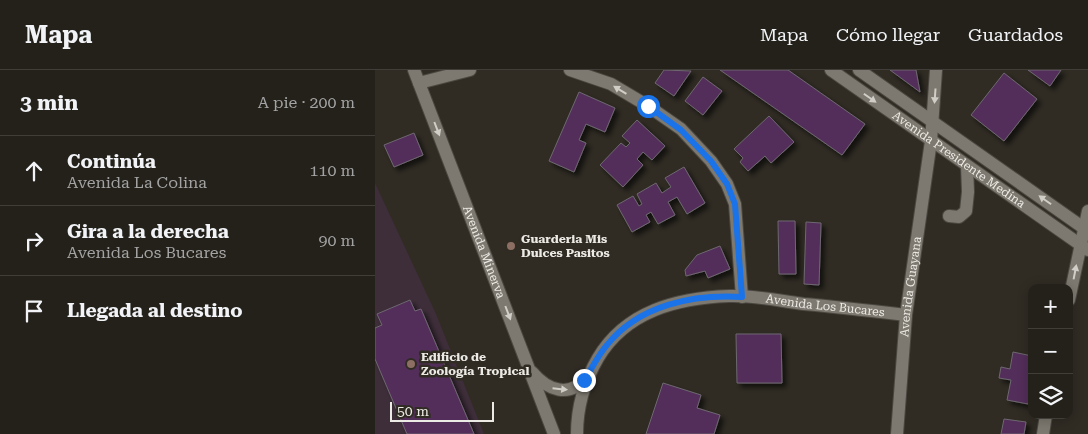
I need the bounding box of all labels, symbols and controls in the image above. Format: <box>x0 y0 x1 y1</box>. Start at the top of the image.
text: Mapa <box>25 21 92 49</box>
text: Mapa <box>760 24 808 45</box>
text: Cómo llegar <box>836 24 940 45</box>
text: Guardados <box>968 24 1063 45</box>
one-way arrow <box>614 85 627 94</box>
one-way arrow <box>930 88 938 104</box>
text: 3 min <box>20 91 78 115</box>
text: A pie · 200 m <box>258 93 355 112</box>
one-way arrow <box>864 93 877 103</box>
route start <box>637 95 660 118</box>
street label: Avenida Presidente Medina <box>890 108 1028 211</box>
one-way arrow <box>433 122 441 136</box>
text: Continúa <box>67 150 156 173</box>
icon: ahead <box>20 157 48 185</box>
text: 110 m <box>309 161 355 180</box>
text: Avenida La Colina <box>67 173 207 192</box>
one-way arrow <box>1038 195 1051 205</box>
street label: Avenida Minerva <box>460 204 508 301</box>
text: Gira a la derecha <box>67 220 229 243</box>
icon: right <box>20 227 48 255</box>
text: 90 m <box>318 231 355 250</box>
place label: Guarderia Mis Dulces Pasitos <box>521 232 610 260</box>
street label: Avenida Guayana <box>897 235 924 337</box>
marker: Guarderia Mis Dulces Pasitos <box>505 240 517 252</box>
text: Avenida Los Bucares <box>67 243 226 262</box>
one-way arrow <box>1071 264 1079 280</box>
map controls <box>1028 284 1073 419</box>
button: + <box>1028 284 1073 329</box>
street label: Avenida Los Bucares <box>765 291 886 319</box>
icon: arrive <box>20 297 48 325</box>
text: Llegada al destino <box>67 299 243 322</box>
one-way arrow <box>504 306 512 321</box>
button: − <box>1028 329 1073 374</box>
place label: Edificio de Zoología Tropical <box>421 350 529 378</box>
marker: Edificio de Zoología Tropical <box>405 358 417 370</box>
route end <box>573 369 596 392</box>
button: layers <box>1028 374 1073 419</box>
one-way arrow <box>553 385 569 393</box>
scale bar <box>390 399 494 422</box>
text: 50 m <box>397 403 429 419</box>

